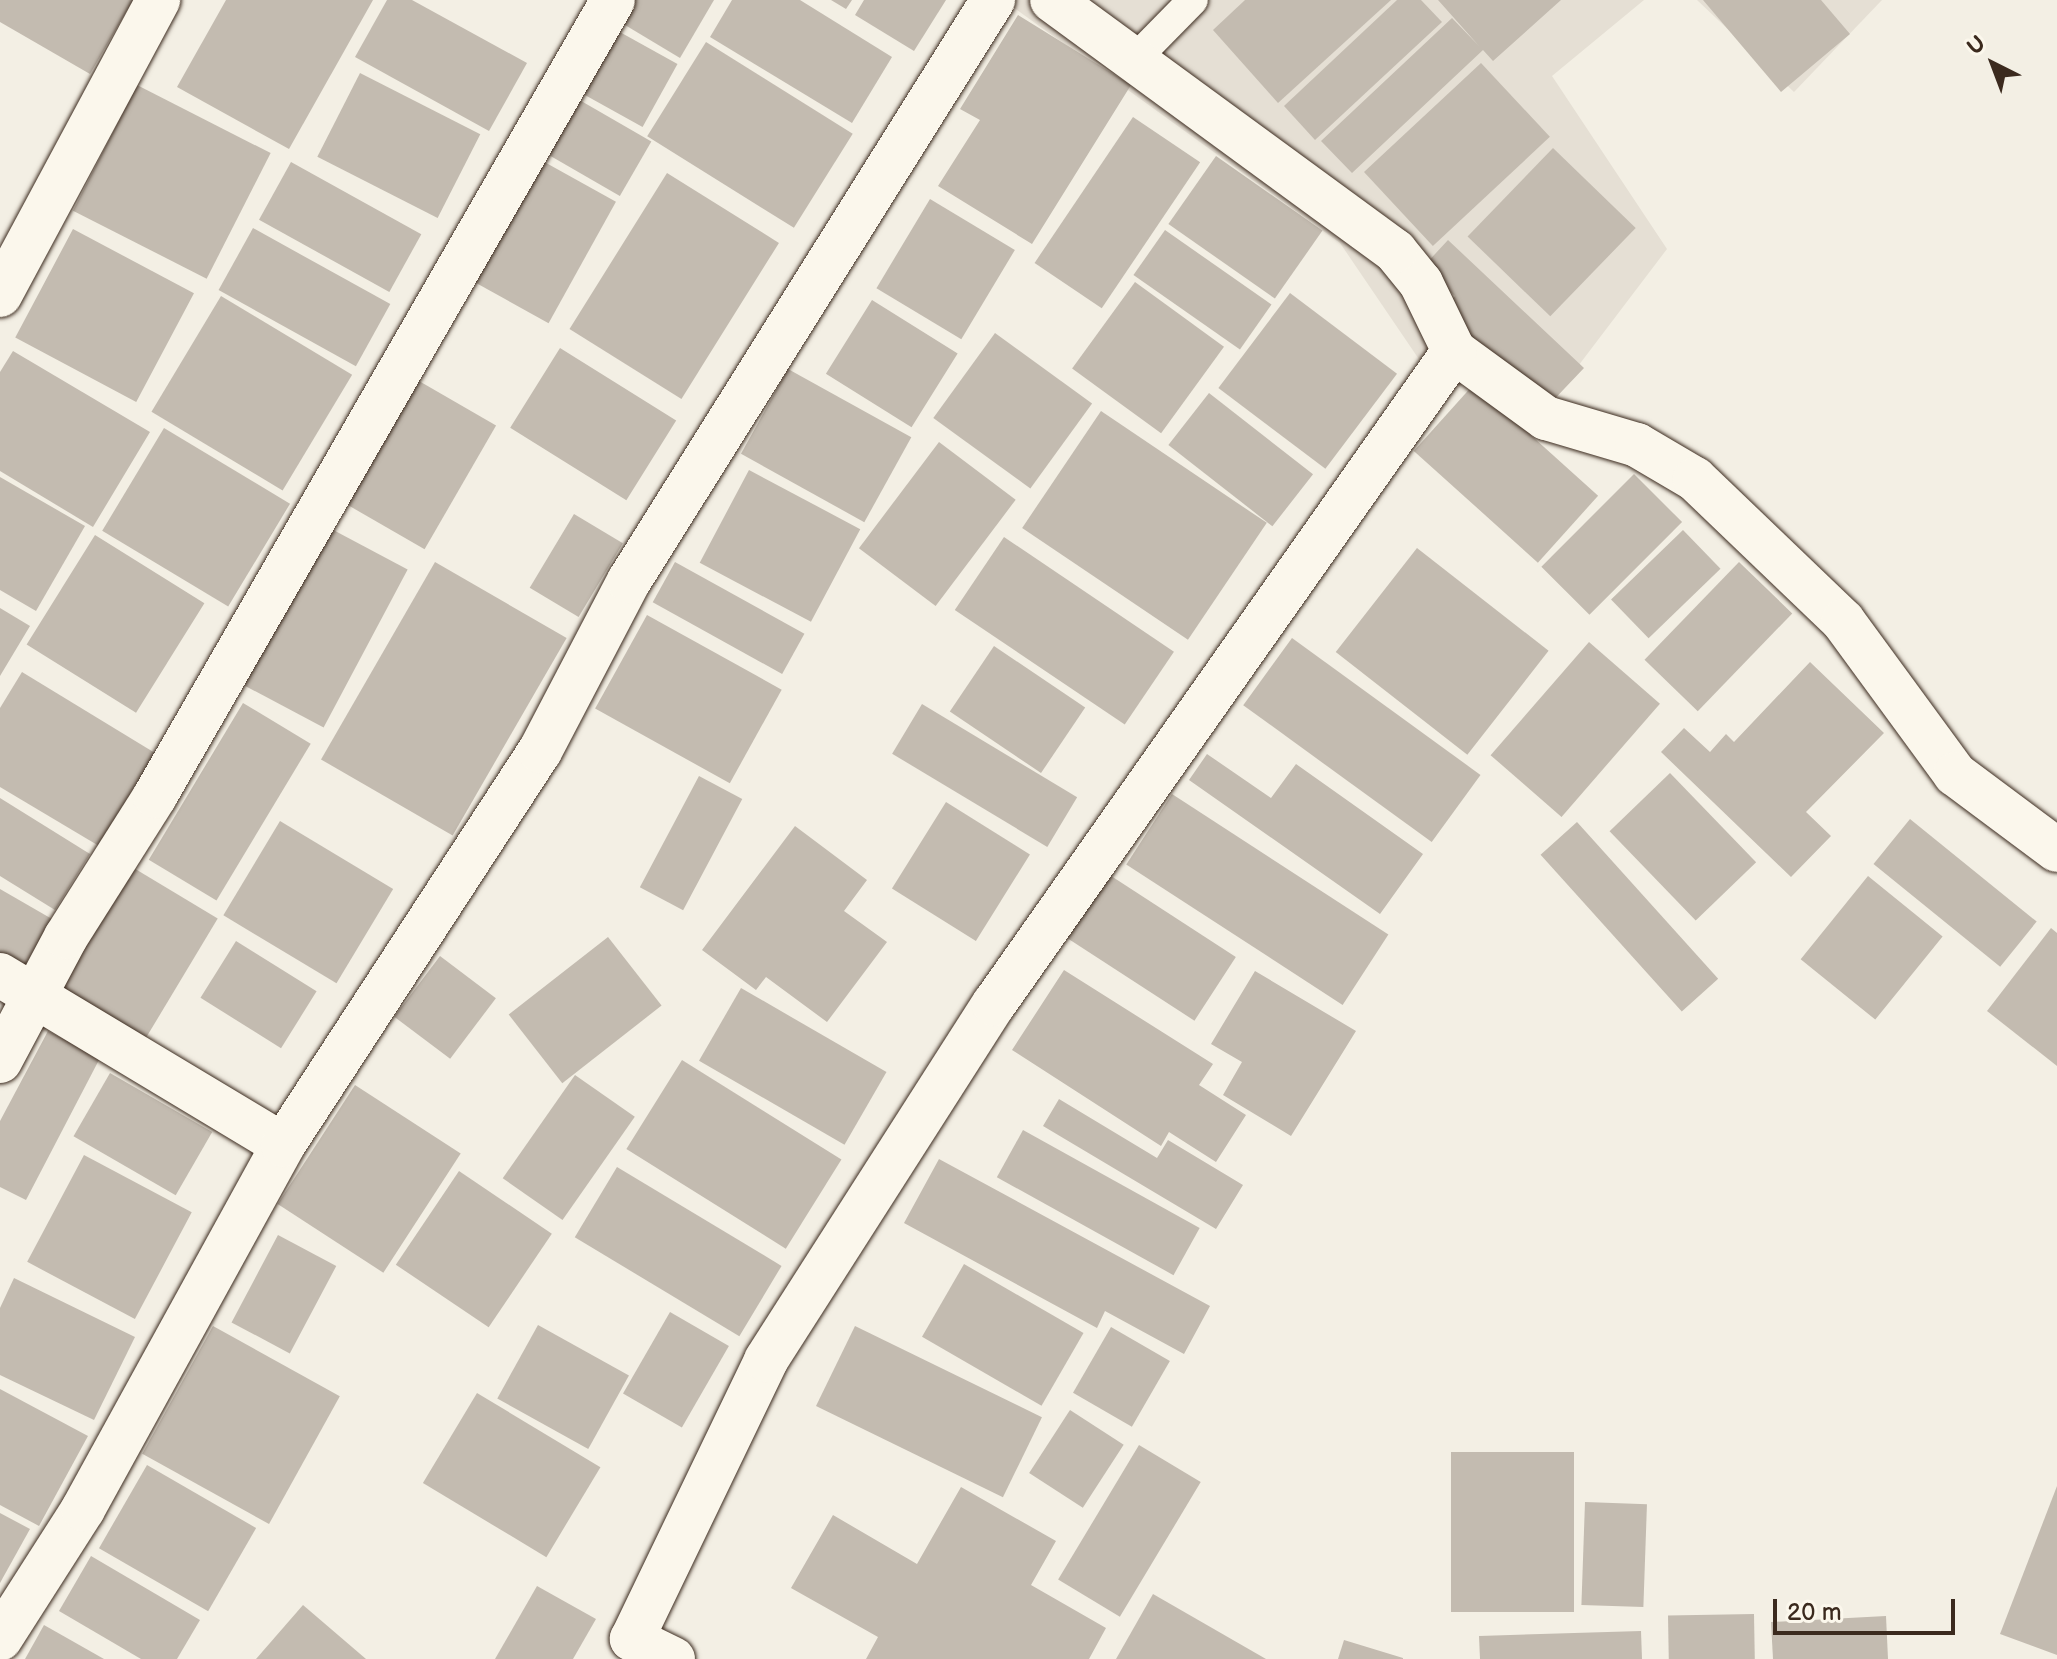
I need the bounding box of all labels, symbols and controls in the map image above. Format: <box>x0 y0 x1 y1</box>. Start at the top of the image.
north arrow <box>1953 24 2033 104</box>
text: U <box>1962 31 1991 61</box>
scale bar <box>1777 1583 1959 1633</box>
text: 20 m <box>1787 1598 1842 1627</box>

